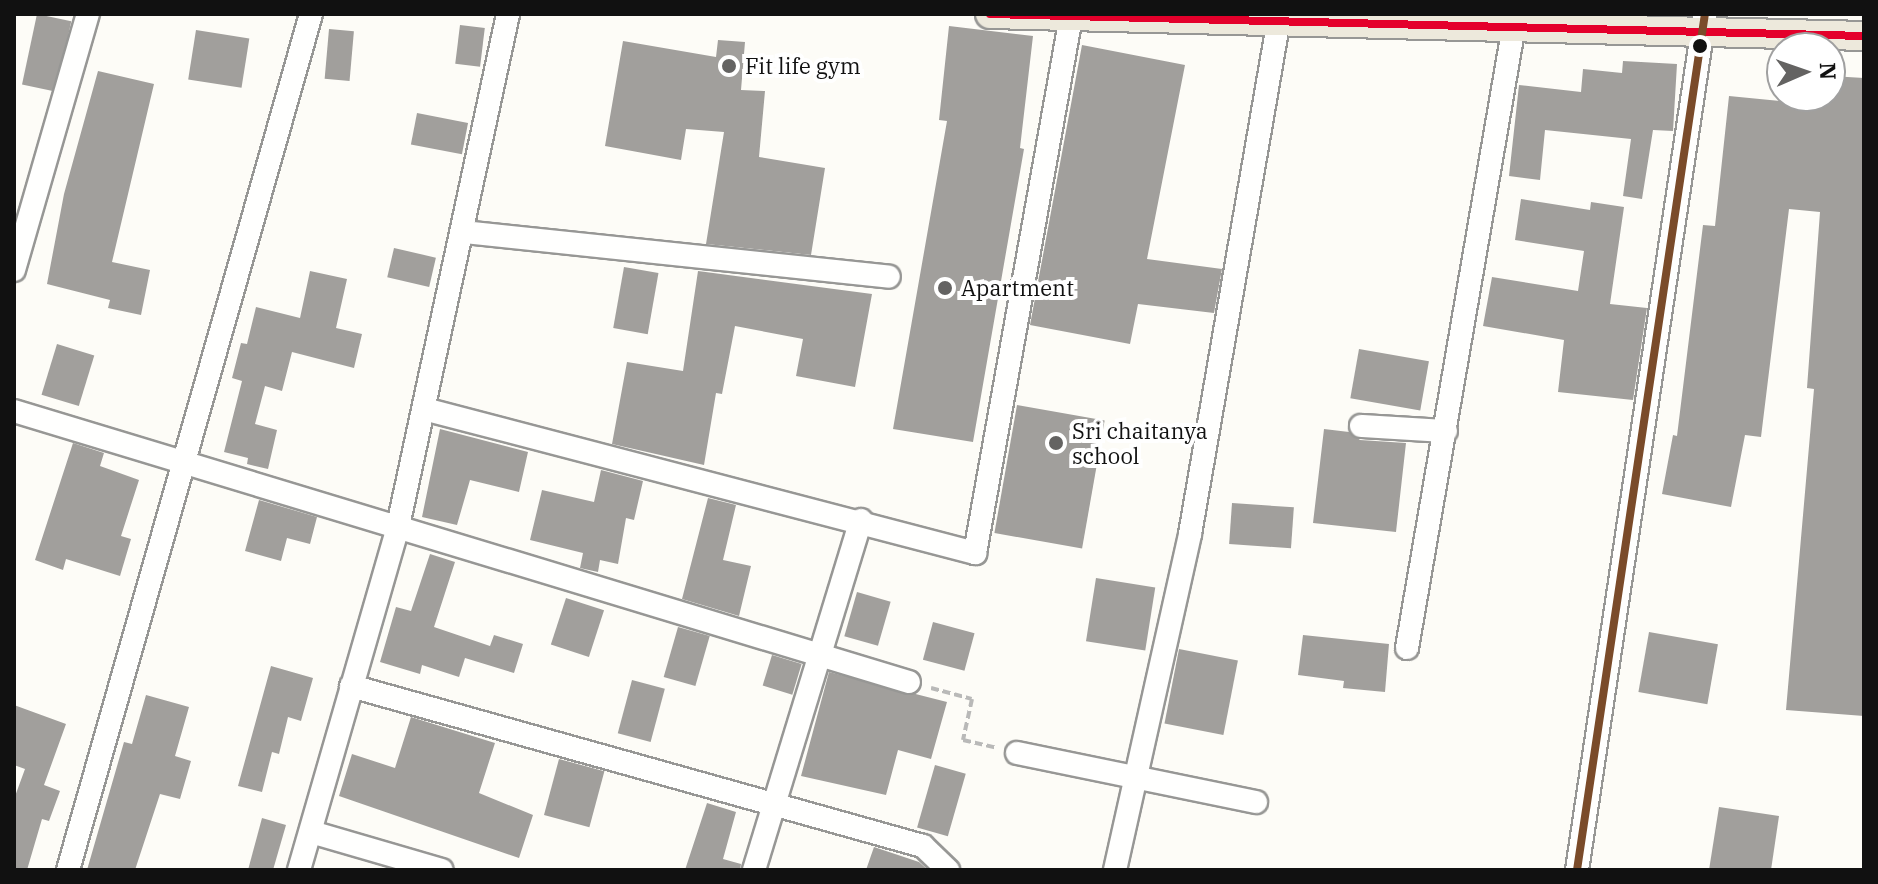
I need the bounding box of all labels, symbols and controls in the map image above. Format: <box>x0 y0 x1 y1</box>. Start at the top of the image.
north arrow <box>1766 32 1846 112</box>
unlabelled marker <box>1692 38 1708 54</box>
place label: Fit life gym <box>745 53 861 79</box>
marker: Fit life gym <box>720 57 738 75</box>
text: N <box>1814 62 1843 80</box>
place label: Apartment <box>961 275 1074 301</box>
marker: Apartment <box>936 279 954 297</box>
place label: Sri chaitanya school <box>1072 417 1208 468</box>
marker: Sri chaitanya school <box>1047 434 1065 452</box>

